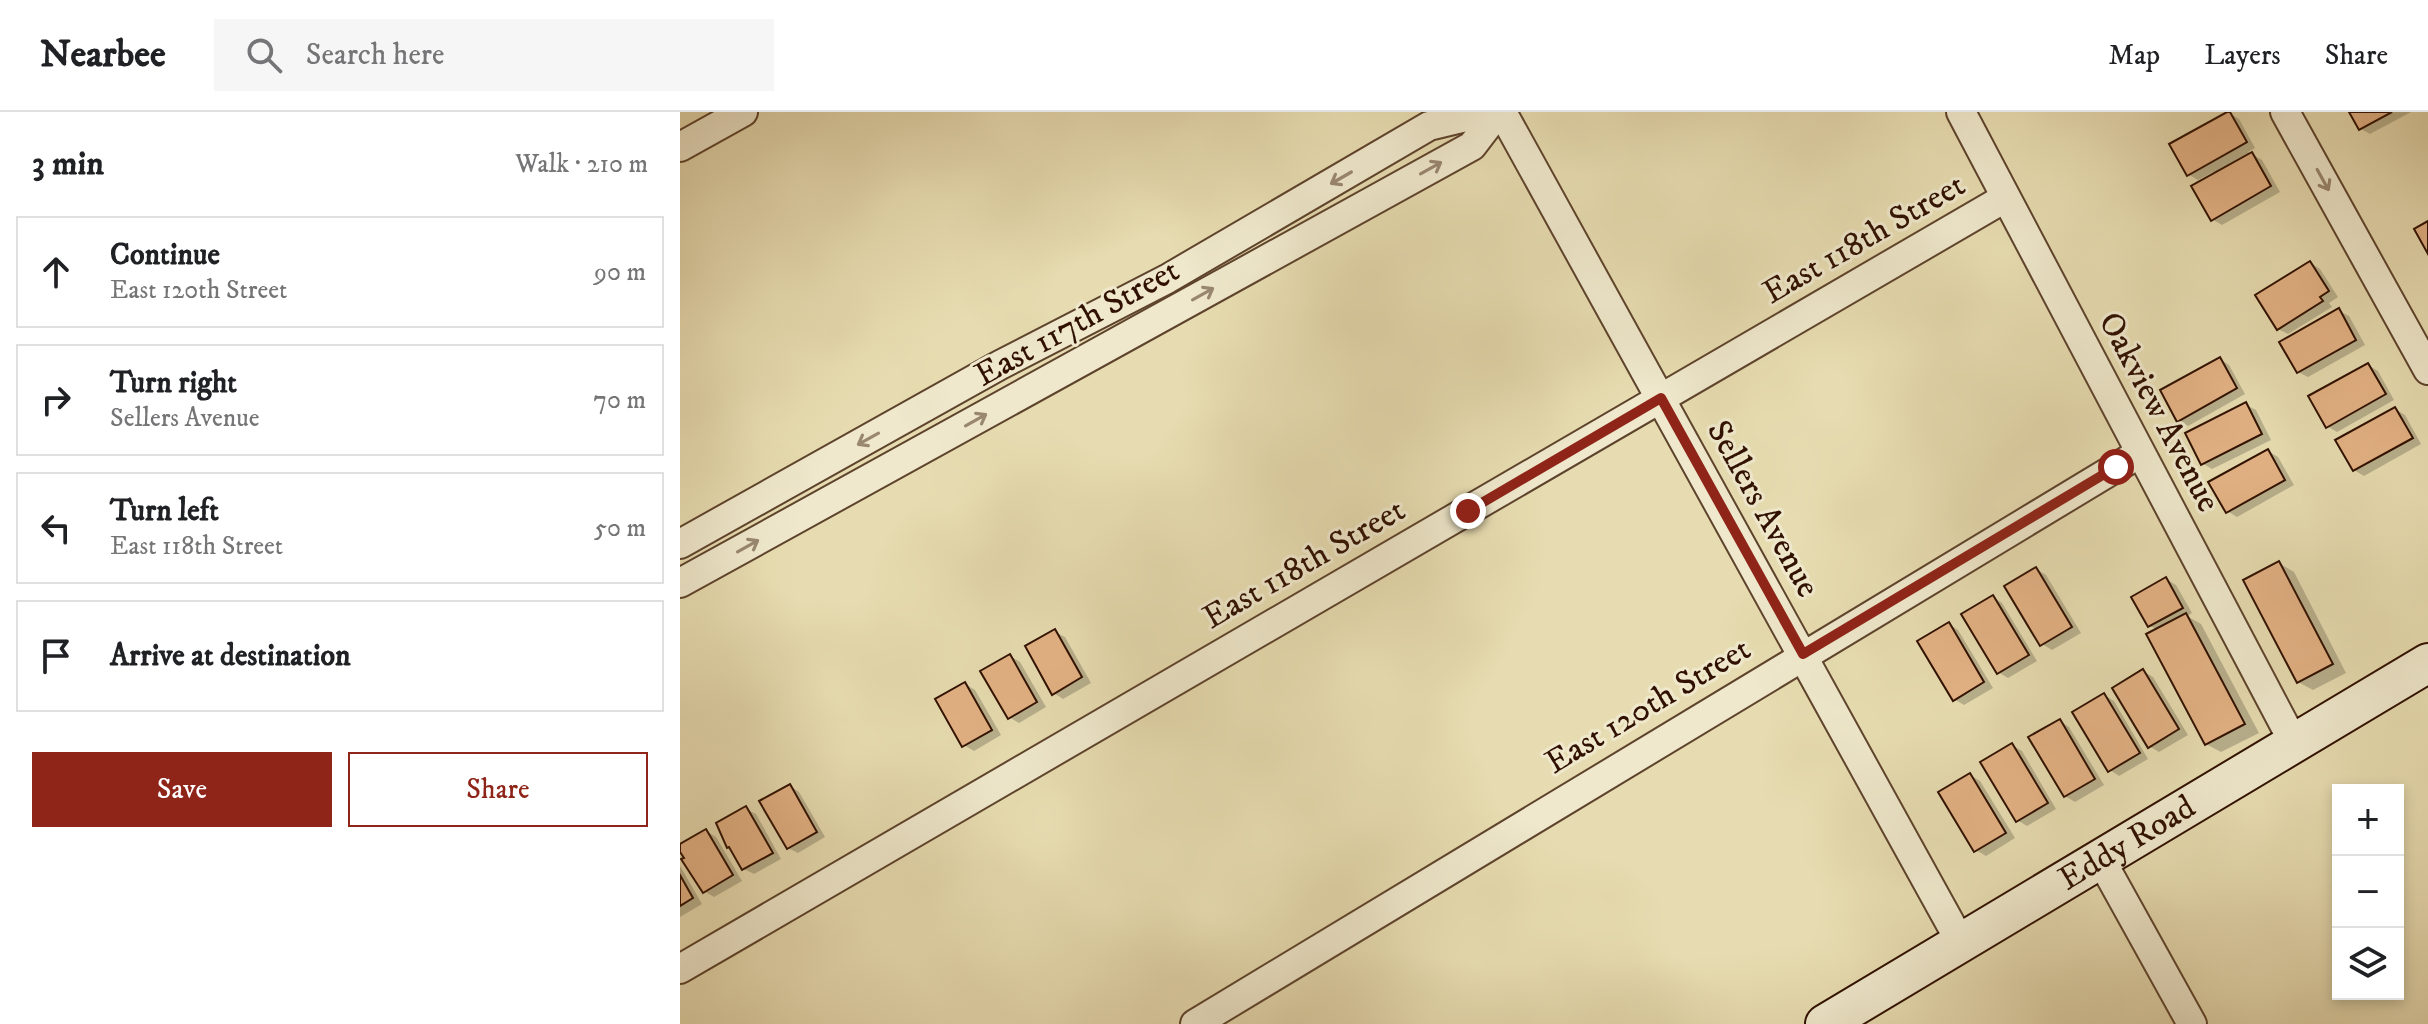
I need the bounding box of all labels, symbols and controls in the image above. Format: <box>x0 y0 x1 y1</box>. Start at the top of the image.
search box <box>214 19 774 91</box>
text: Nearbee <box>40 31 166 79</box>
icon: search <box>242 33 286 77</box>
text: Search here <box>306 37 444 74</box>
text: Map <box>2109 38 2160 73</box>
text: Layers <box>2204 38 2281 73</box>
text: Share <box>2325 38 2388 73</box>
text: 3 min <box>32 143 104 185</box>
text: Walk · 210 m <box>515 148 648 181</box>
one-way arrow <box>1419 160 1442 176</box>
street label: East 118th Street <box>1755 164 1973 314</box>
one-way arrow <box>2315 168 2331 191</box>
one-way arrow <box>1330 170 1353 186</box>
text: Continue <box>110 237 220 274</box>
street label: East 117th Street <box>967 249 1187 396</box>
icon: ahead <box>34 250 78 294</box>
text: 90 m <box>594 256 646 289</box>
text: East 120th Street <box>110 274 287 307</box>
one-way arrow <box>1191 285 1214 301</box>
street label: Oakview Avenue <box>2089 305 2229 519</box>
text: Turn right <box>110 365 237 402</box>
icon: right <box>34 378 78 422</box>
text: 70 m <box>593 384 646 417</box>
text: Sellers Avenue <box>110 402 260 435</box>
one-way arrow <box>964 412 987 428</box>
street label: Sellers Avenue <box>1697 413 1829 605</box>
one-way arrow <box>857 431 881 447</box>
route start <box>2098 449 2134 485</box>
street label: East 118th Street <box>1195 489 1413 639</box>
text: Turn left <box>110 493 219 530</box>
route end <box>1450 493 1486 529</box>
icon: left <box>34 506 78 550</box>
text: 50 m <box>594 512 646 545</box>
text: East 118th Street <box>110 530 283 563</box>
one-way arrow <box>736 537 760 553</box>
street label: East 120th Street <box>1538 628 1758 784</box>
icon: arrive <box>34 634 78 678</box>
text: Arrive at destination <box>110 638 351 675</box>
button: Save <box>32 752 332 827</box>
button: Share <box>348 752 648 827</box>
map controls <box>2332 784 2404 1000</box>
button: + <box>2332 784 2404 856</box>
street label: Eddy Road <box>2051 786 2203 900</box>
button: − <box>2332 856 2404 928</box>
button: layers <box>2332 928 2404 1000</box>

